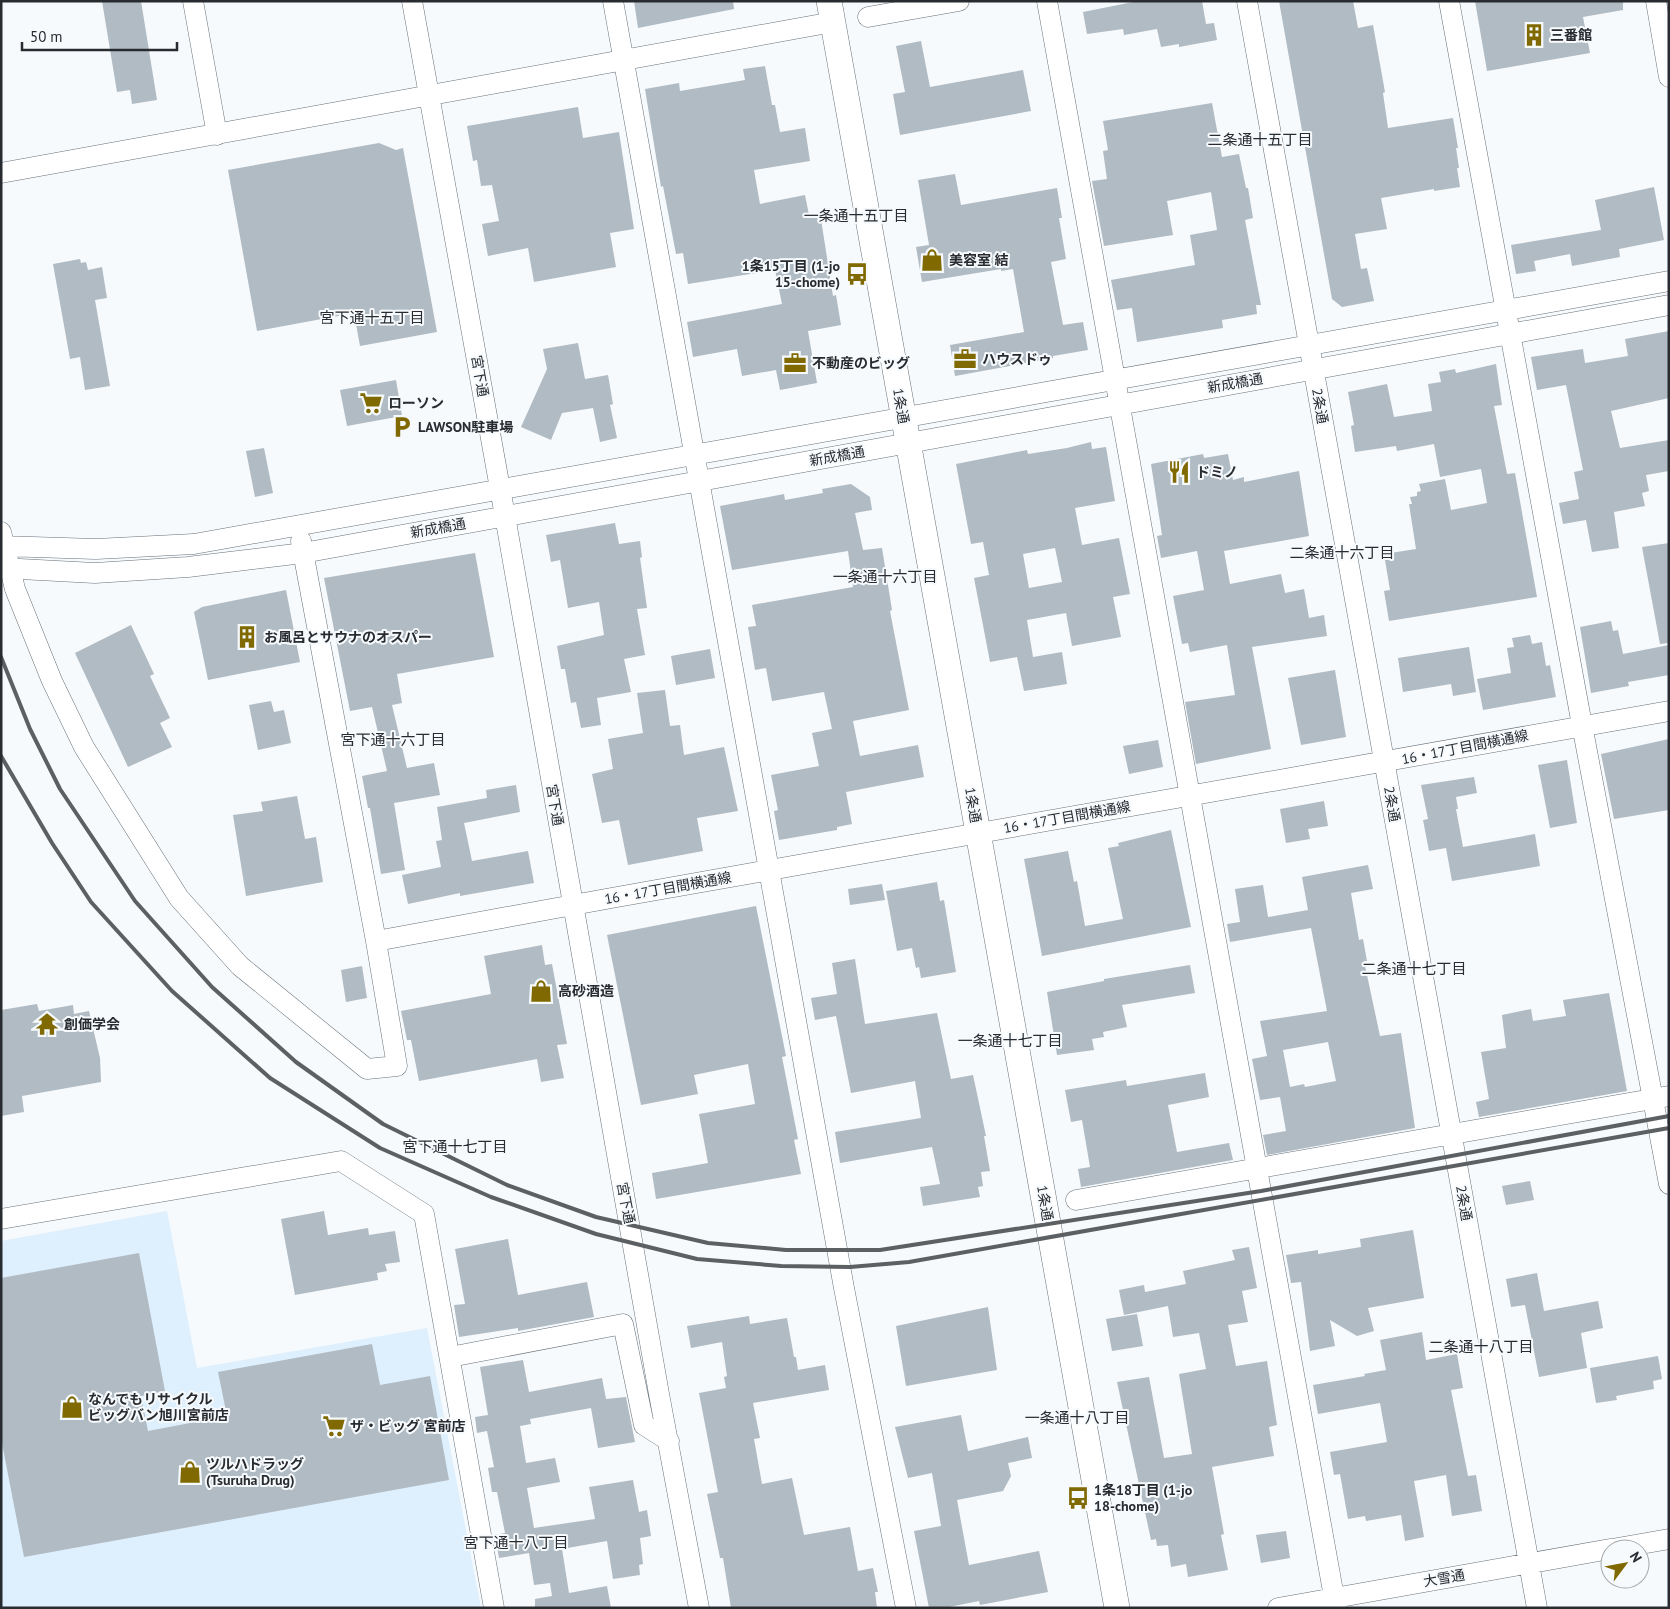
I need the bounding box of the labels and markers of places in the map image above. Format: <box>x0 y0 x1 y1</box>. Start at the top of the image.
building icon: 三番館 <box>1521 22 1547 48</box>
place label: 三番館 <box>1550 26 1592 44</box>
shop icon: 美容室 結 <box>919 247 945 273</box>
place label: 美容室 結 <box>949 251 1009 269</box>
place label: 1条15丁目 (1-jo 15-chome) <box>742 257 840 291</box>
bus stop icon: 1条15丁目 (1-jo 15-chome) <box>844 261 870 287</box>
office icon: ハウスドゥ <box>952 346 978 372</box>
office icon: 不動産のビッグ <box>782 350 808 376</box>
place label: ハウスドゥ <box>982 350 1052 368</box>
place label: 不動産のビッグ <box>812 354 910 372</box>
supermarket icon: ローソン <box>358 390 384 416</box>
place label: ローソン <box>388 394 444 412</box>
parking icon: LAWSON駐車場 <box>389 414 415 440</box>
place label: LAWSON駐車場 <box>418 418 513 436</box>
restaurant icon: ドミノ <box>1166 459 1192 485</box>
place label: ドミノ <box>1196 463 1238 481</box>
building icon: お風呂とサウナのオスパー <box>234 624 260 650</box>
place label: お風呂とサウナのオスパー <box>264 628 432 646</box>
shop icon: 高砂酒造 <box>528 978 554 1004</box>
place label: 高砂酒造 <box>558 982 614 1000</box>
temple icon: 創価学会 <box>34 1011 60 1037</box>
place label: 創価学会 <box>64 1015 120 1033</box>
place label: なんでもリサイクル ビッグバン旭川宮前店 <box>88 1390 229 1424</box>
shop icon: なんでもリサイクル ビッグバン旭川宮前店 <box>59 1394 85 1420</box>
supermarket icon: ザ・ビッグ 宮前店 <box>321 1413 347 1439</box>
place label: ザ・ビッグ 宮前店 <box>350 1417 466 1435</box>
place label: ツルハドラッグ (Tsuruha Drug) <box>206 1455 304 1489</box>
shop icon: ツルハドラッグ (Tsuruha Drug) <box>177 1459 203 1485</box>
place label: 1条18丁目 (1-jo 18-chome) <box>1094 1481 1193 1515</box>
bus stop icon: 1条18丁目 (1-jo 18-chome) <box>1065 1485 1091 1511</box>

